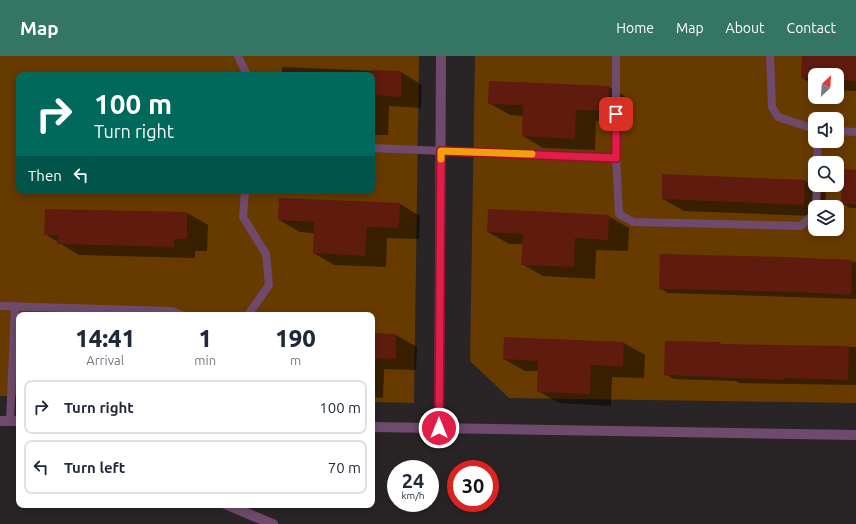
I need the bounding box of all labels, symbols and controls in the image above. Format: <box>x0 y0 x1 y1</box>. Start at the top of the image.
text: Map <box>20 17 59 39</box>
text: Home <box>616 20 654 36</box>
text: Map <box>676 20 704 36</box>
text: About <box>726 20 765 36</box>
text: Contact <box>787 20 836 36</box>
north arrow <box>808 68 844 104</box>
map controls <box>808 68 844 236</box>
icon: right <box>28 88 80 140</box>
text: 100 m <box>94 88 172 119</box>
pin <box>599 97 633 131</box>
icon: arrive <box>605 103 627 125</box>
button: sound <box>808 112 844 148</box>
text: Turn right <box>94 121 174 141</box>
button: search <box>808 156 844 192</box>
icon: left <box>70 164 92 186</box>
text: Then <box>28 167 62 184</box>
button: layers <box>808 200 844 236</box>
text: 14:41 <box>75 325 135 352</box>
text: 1 <box>198 325 212 352</box>
text: 190 <box>275 325 316 352</box>
text: Arrival <box>86 353 124 367</box>
text: min <box>194 353 216 367</box>
text: m <box>290 353 301 367</box>
icon: right <box>30 396 52 418</box>
text: Turn right <box>64 399 134 416</box>
text: 100 m <box>319 399 361 416</box>
position arrow <box>418 407 460 449</box>
icon: left <box>30 456 52 478</box>
text: Turn left <box>64 459 125 476</box>
text: 70 m <box>328 459 361 476</box>
speed limit sign: 30 <box>447 460 499 512</box>
text: 24 <box>402 469 424 492</box>
text: km/h <box>401 490 425 501</box>

